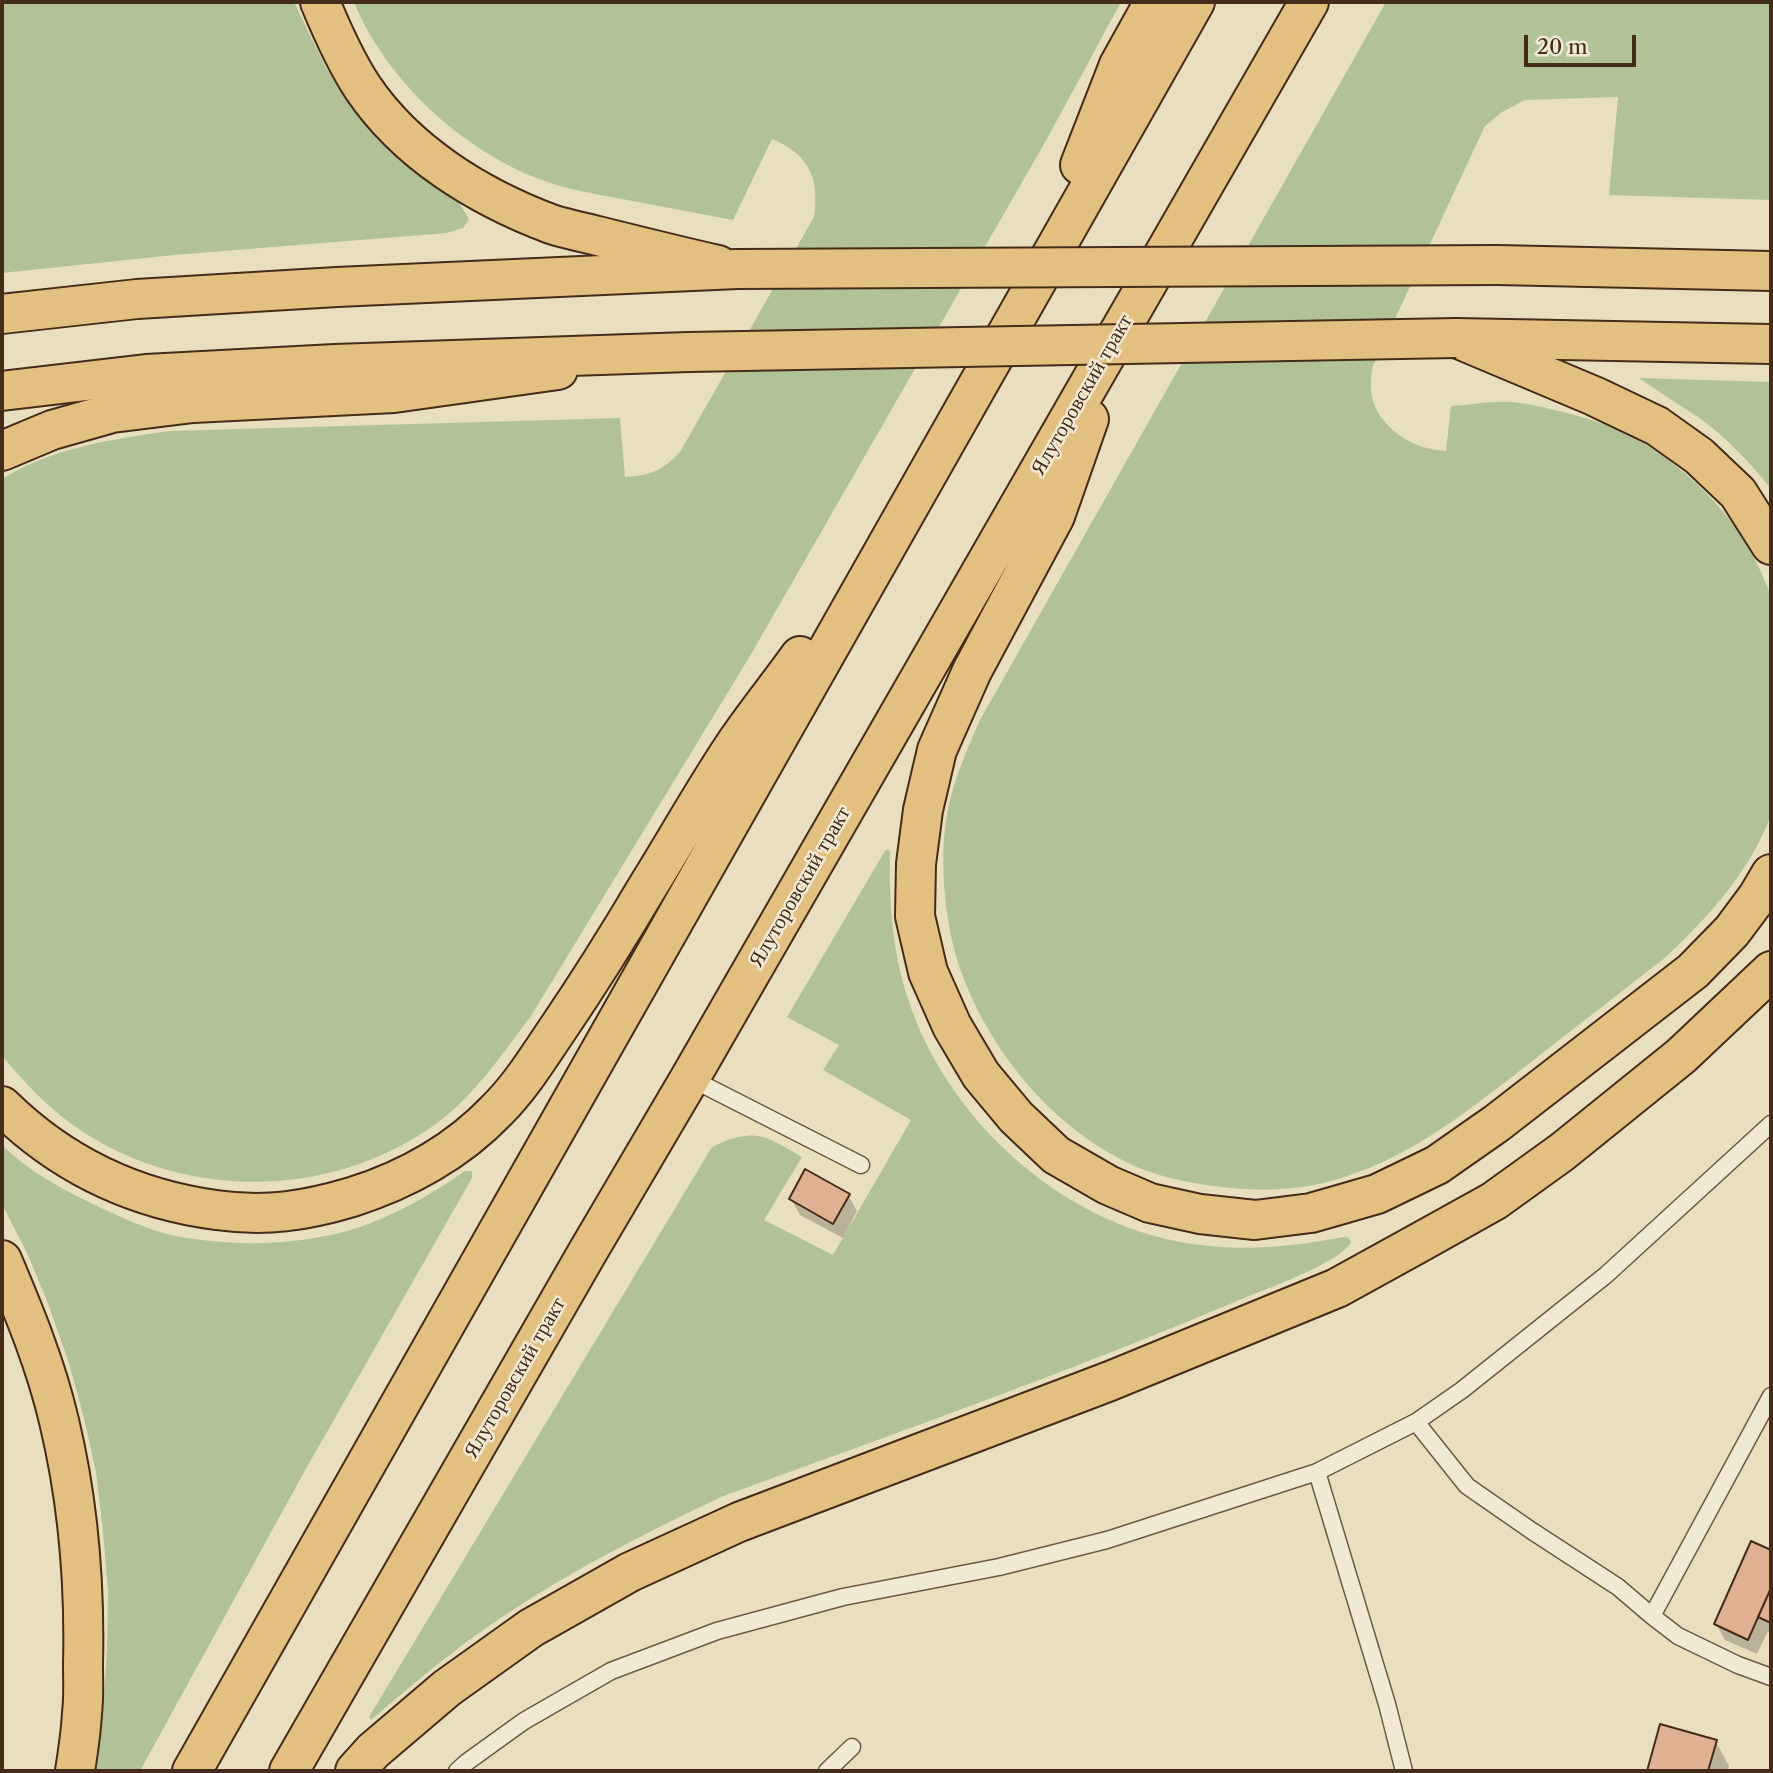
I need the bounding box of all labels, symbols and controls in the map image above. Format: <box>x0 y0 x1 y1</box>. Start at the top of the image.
scale bar <box>1528 21 1640 65</box>
text: 20 m <box>1537 34 1588 59</box>
street label: Ялуторовский тракт <box>1026 310 1138 480</box>
street label: Ялуторовский тракт <box>744 802 856 972</box>
street label: Ялуторовский тракт <box>459 1293 571 1463</box>

